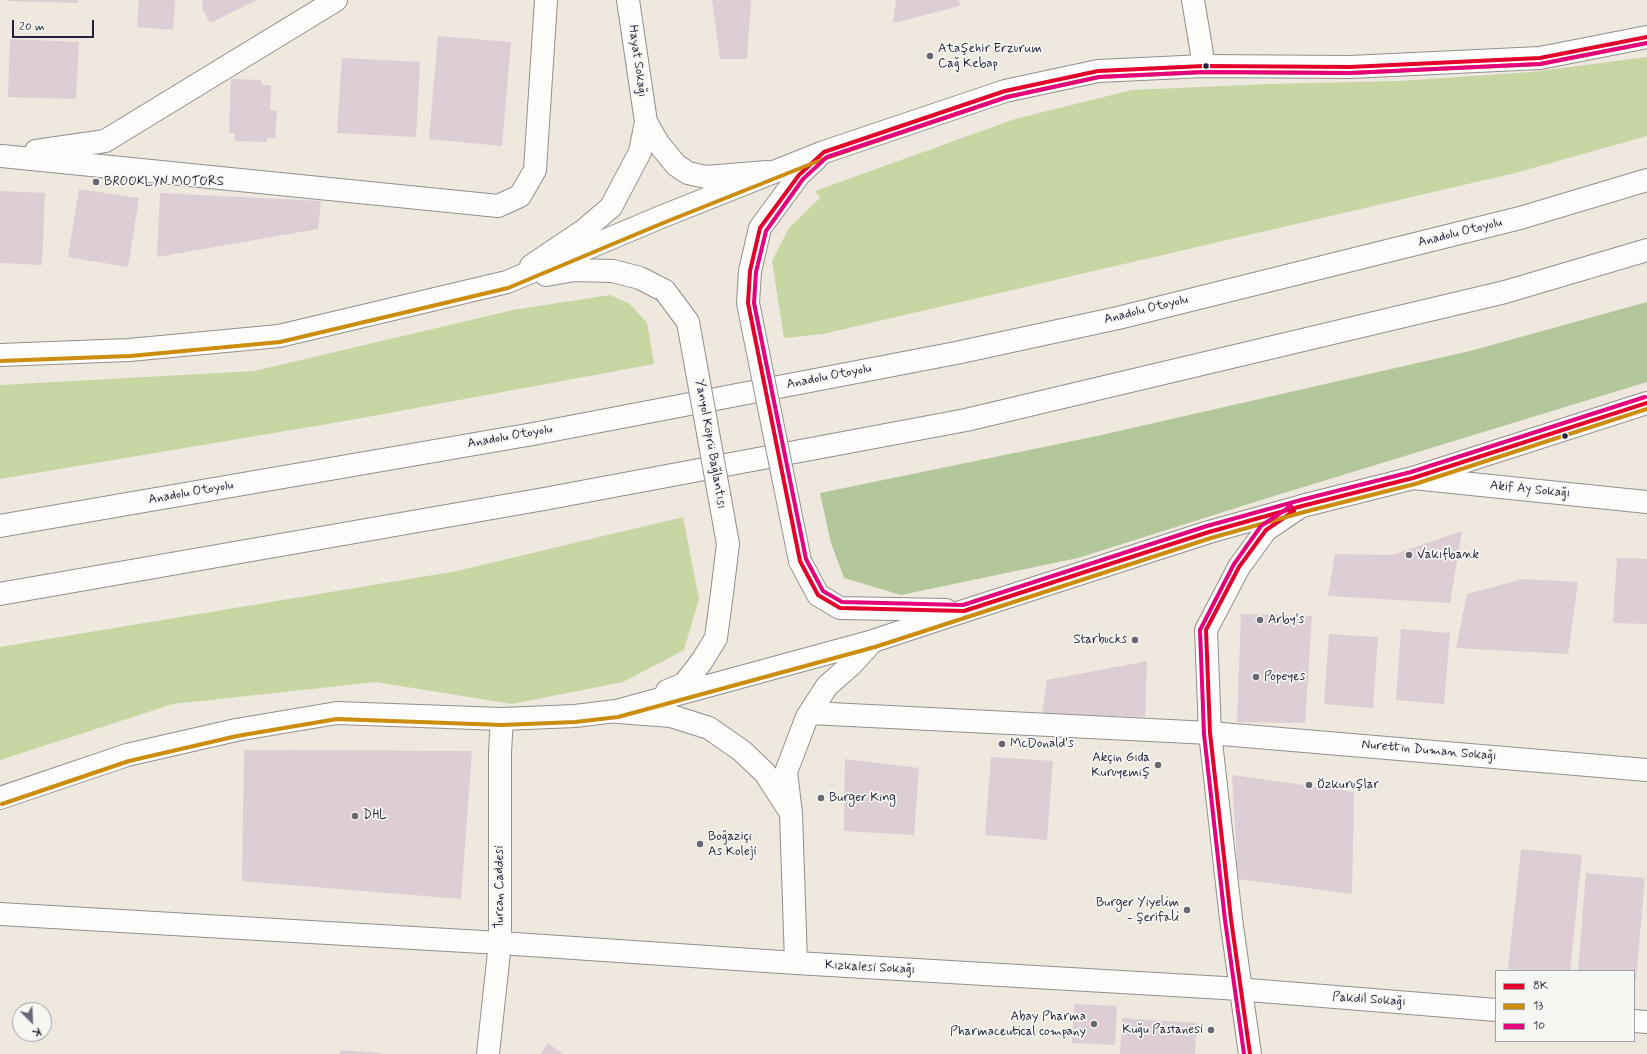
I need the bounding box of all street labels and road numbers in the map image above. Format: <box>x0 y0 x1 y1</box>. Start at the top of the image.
street label: Hayat Sokağı <box>624 24 650 98</box>
street label: Anadolu Otoyolu <box>1416 215 1504 251</box>
street label: Anadolu Otoyolu <box>1102 292 1190 328</box>
street label: Anadolu Otoyolu <box>785 361 873 393</box>
street label: Yanyol Köprü Bağlantısı <box>691 378 729 510</box>
street label: Anadolu Otoyolu <box>466 422 554 452</box>
street label: Anadolu Otoyolu <box>147 478 235 508</box>
street label: Akif Ay Sokağı <box>1489 478 1571 502</box>
street label: Nurettin Duman Sokağı <box>1361 737 1497 765</box>
street label: Turcan Caddesi <box>492 846 508 928</box>
street label: Kızkalesi Sokağı <box>825 958 915 978</box>
street label: Pakdil Sokağı <box>1332 990 1406 1010</box>

